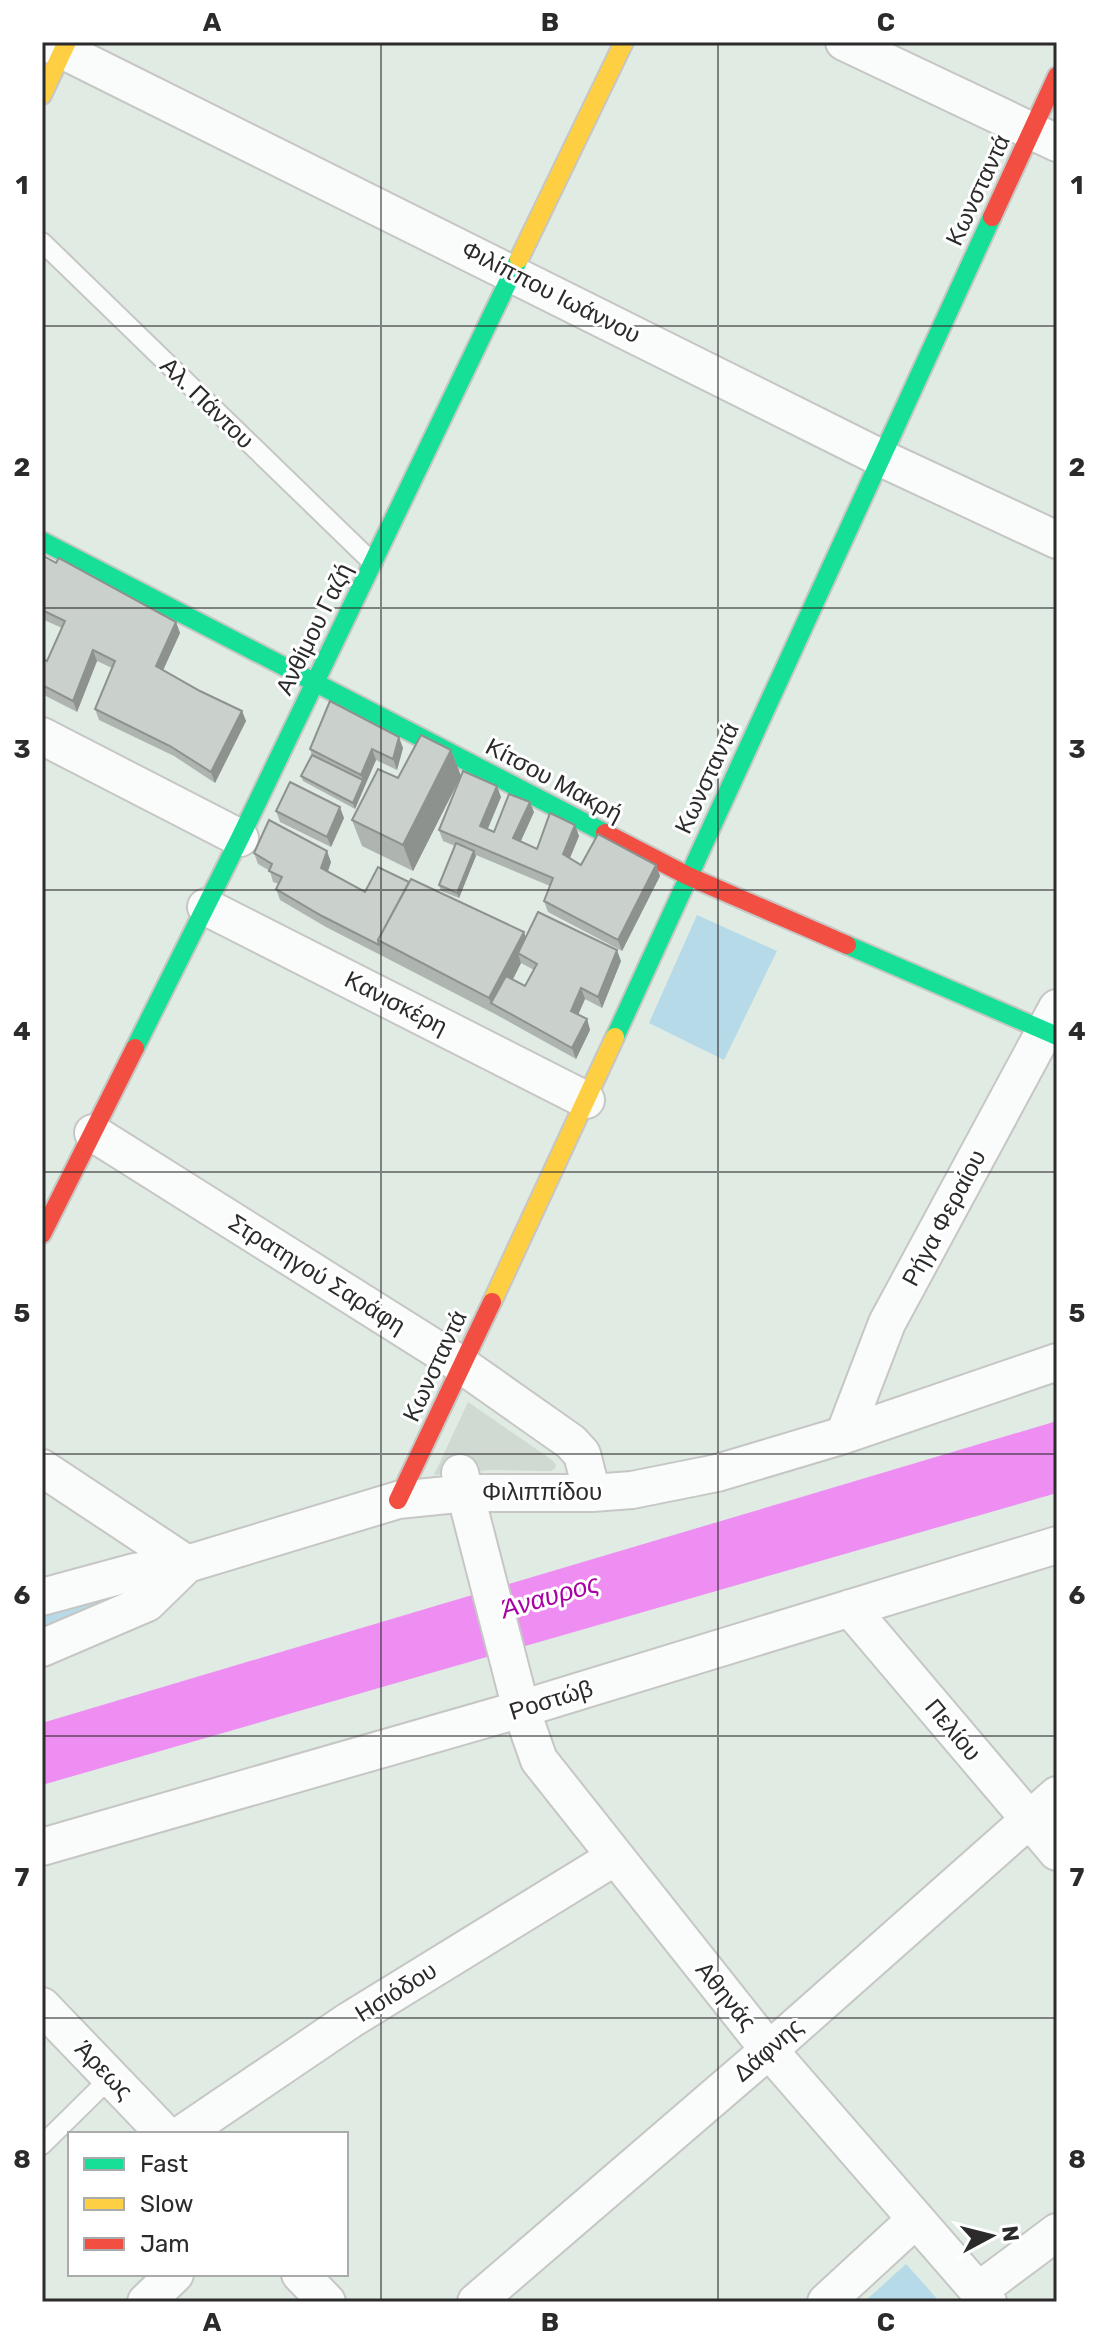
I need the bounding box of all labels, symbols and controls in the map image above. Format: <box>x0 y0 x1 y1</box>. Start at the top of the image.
text: A <box>203 7 222 38</box>
text: B <box>541 7 559 38</box>
text: C <box>877 7 895 38</box>
street label: Κωνσταντά <box>940 130 1016 250</box>
text: 1 <box>16 170 28 201</box>
text: 1 <box>1071 170 1083 201</box>
street label: Φιλίππου Ιωάννου <box>457 235 645 349</box>
street label: Αλ. Πάντου <box>155 352 259 454</box>
text: 2 <box>14 452 30 483</box>
text: 2 <box>1069 452 1085 483</box>
street label: Ανθίμου Γαζή <box>270 559 358 699</box>
street label: Κωνσταντά <box>669 718 745 838</box>
street label: Κίτσου Μακρή <box>481 732 627 828</box>
text: 3 <box>13 734 31 765</box>
text: 3 <box>1068 734 1086 765</box>
street label: Κανισκέρη <box>340 965 452 1041</box>
text: 4 <box>13 1016 31 1047</box>
text: 4 <box>1068 1016 1086 1047</box>
street label: Ρήγα Φεραίου <box>896 1145 992 1291</box>
street label: Στρατηγού Σαράφη <box>223 1208 411 1340</box>
text: 5 <box>14 1298 30 1329</box>
text: 5 <box>1069 1298 1085 1329</box>
street label: Κωνσταντά <box>397 1306 473 1426</box>
street label: Φιλιππίδου <box>482 1478 602 1506</box>
water label: Άναυρος <box>495 1568 603 1626</box>
text: 6 <box>14 1580 31 1611</box>
text: 6 <box>1069 1580 1086 1611</box>
street label: Ροστώβ <box>506 1674 596 1726</box>
street label: Πελίου <box>919 1693 987 1767</box>
text: 7 <box>15 1862 30 1893</box>
text: 7 <box>1070 1862 1085 1893</box>
street label: Ησιόδου <box>350 1956 442 2028</box>
street label: Αθηνάς <box>690 1956 762 2036</box>
street label: Δάφνης <box>728 2012 808 2088</box>
street label: Άρεως <box>69 2035 139 2105</box>
legend <box>68 2132 348 2276</box>
text: 8 <box>13 2144 31 2175</box>
text: 8 <box>1068 2144 1086 2175</box>
text: Fast <box>140 2150 188 2178</box>
text: Slow <box>140 2190 193 2218</box>
north arrow <box>951 2196 1031 2276</box>
text: N <box>996 2224 1025 2243</box>
text: Jam <box>140 2230 190 2258</box>
text: A <box>203 2307 222 2338</box>
text: B <box>541 2307 559 2338</box>
text: C <box>877 2307 895 2338</box>

